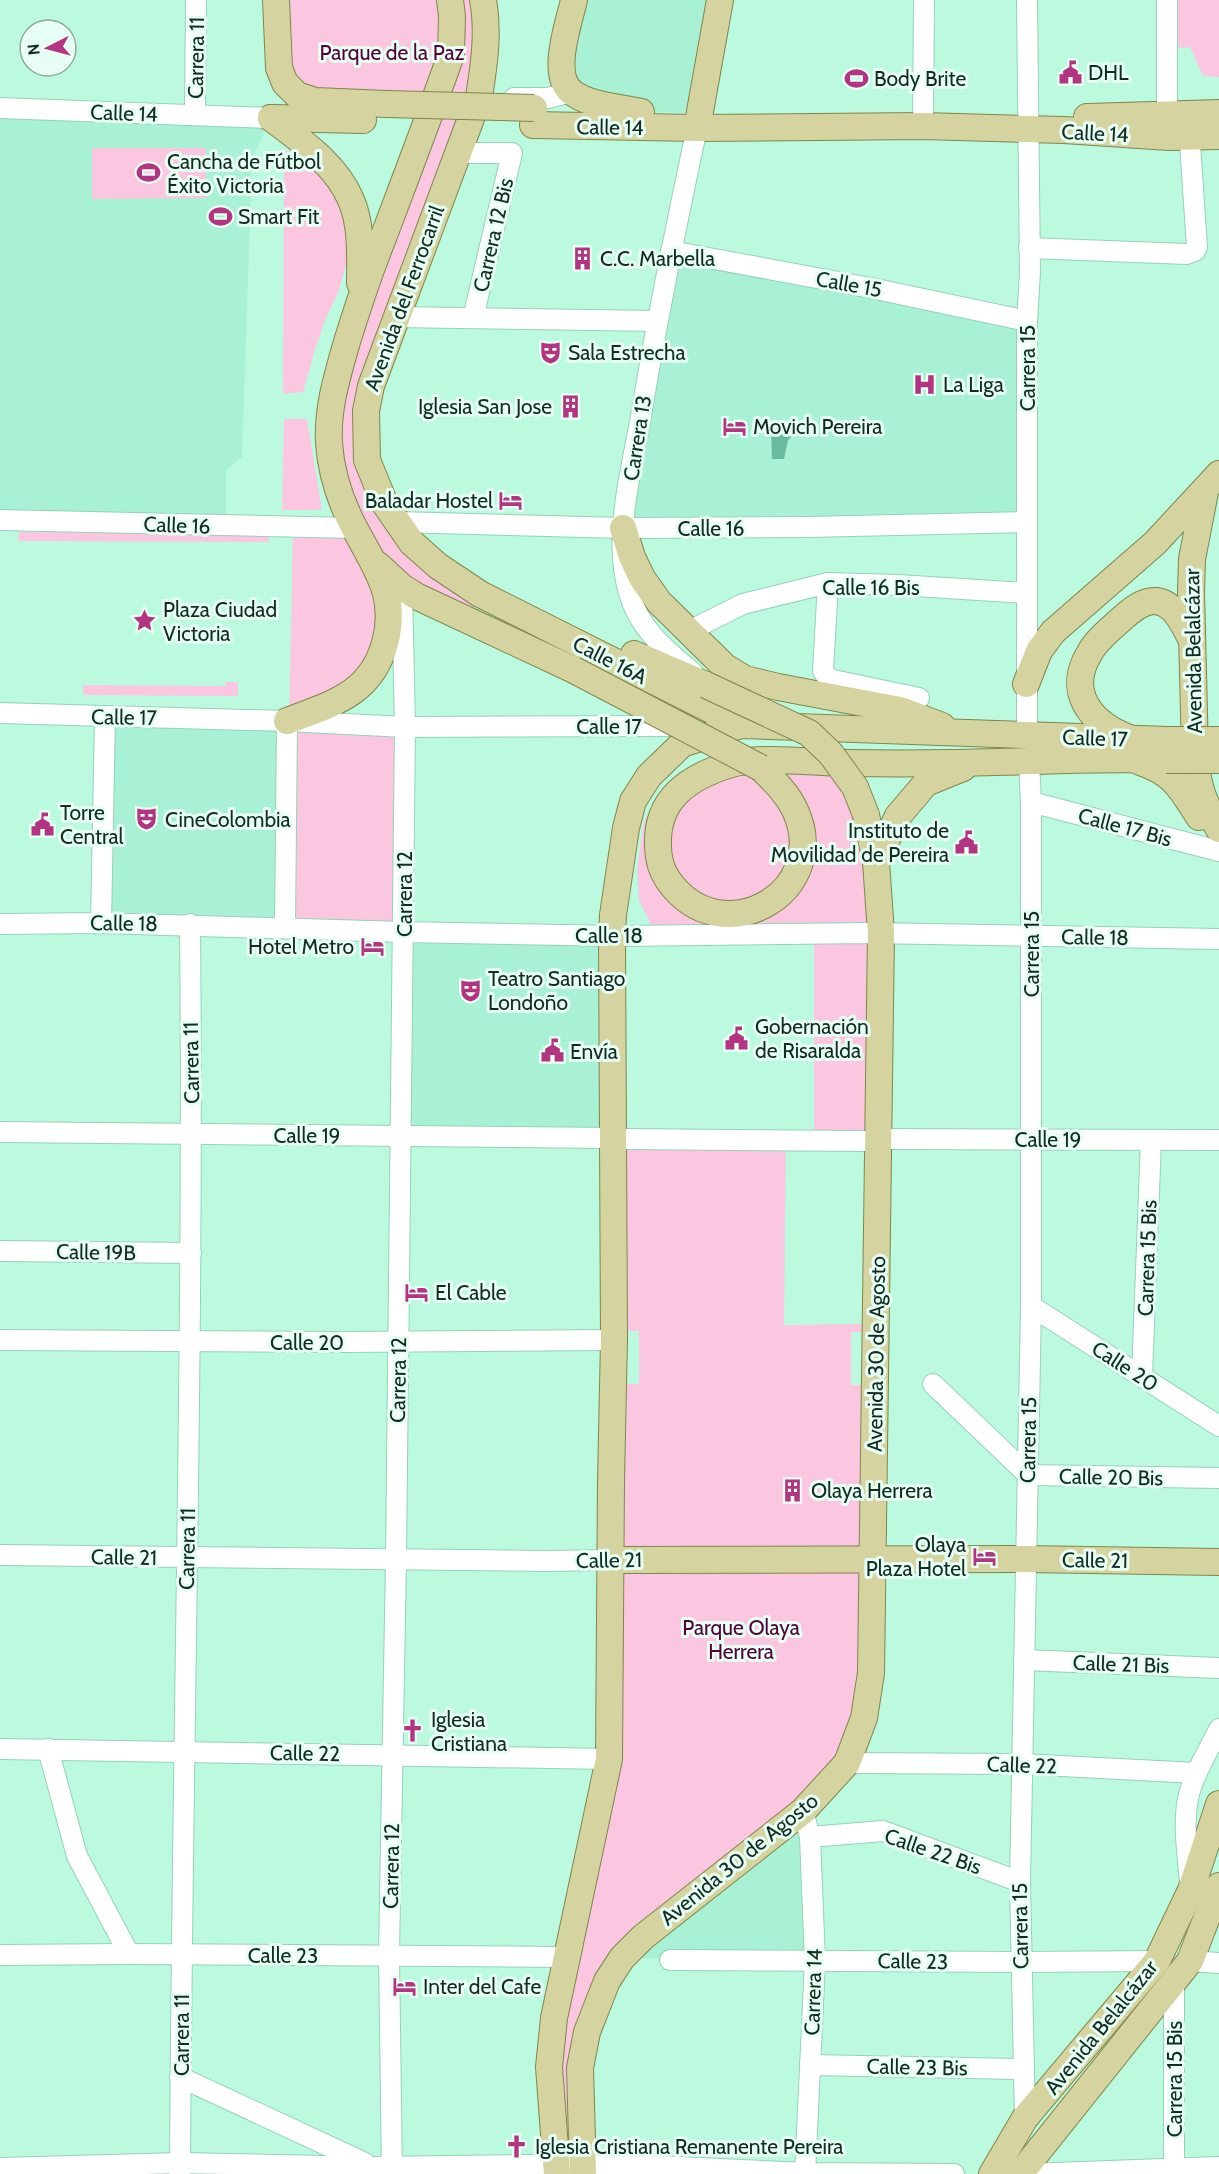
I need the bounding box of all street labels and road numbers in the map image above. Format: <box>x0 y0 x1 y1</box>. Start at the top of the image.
street label: Carrera 11 <box>183 17 209 99</box>
street label: Calle 14 <box>90 99 158 127</box>
street label: Calle 14 <box>576 114 644 140</box>
street label: Calle 14 <box>1061 119 1129 147</box>
street label: Carrera 12 Bis <box>468 175 518 294</box>
street label: Avenida del Ferrocarril <box>359 202 449 394</box>
street label: Calle 15 <box>814 266 884 302</box>
street label: Carrera 15 <box>1015 325 1040 411</box>
street label: Carrera 13 <box>618 393 656 483</box>
street label: Calle 16 <box>143 511 211 539</box>
street label: Calle 16 <box>677 516 745 541</box>
street label: Avenida Belalcázar <box>1179 568 1207 734</box>
street label: Calle 16 Bis <box>822 575 920 600</box>
street label: Calle 16A <box>569 631 651 689</box>
street label: Calle 17 <box>91 704 157 730</box>
street label: Calle 17 <box>576 714 642 739</box>
street label: Calle 17 <box>1062 724 1129 752</box>
street label: Calle 17 Bis <box>1075 803 1175 852</box>
street label: Carrera 12 <box>392 851 417 937</box>
street label: Calle 18 <box>90 910 158 936</box>
street label: Carrera 15 <box>1019 911 1044 997</box>
street label: Calle 18 <box>575 923 643 948</box>
street label: Calle 18 <box>1061 924 1129 950</box>
street label: Carrera 11 <box>178 1022 204 1104</box>
street label: Calle 19 <box>273 1123 341 1148</box>
street label: Calle 19 <box>1014 1127 1082 1152</box>
street label: Carrera 15 Bis <box>1132 1199 1162 1317</box>
street label: Calle 19B <box>56 1239 136 1265</box>
street label: Avenida 30 de Agosto <box>862 1256 890 1452</box>
street label: Calle 20 <box>270 1330 344 1355</box>
street label: Calle 20 <box>1087 1335 1163 1397</box>
street label: Carrera 12 <box>385 1337 411 1423</box>
street label: Carrera 15 <box>1015 1397 1041 1483</box>
street label: Calle 20 Bis <box>1059 1464 1164 1490</box>
street label: Carrera 11 <box>174 1508 200 1590</box>
street label: Calle 21 <box>91 1544 157 1570</box>
street label: Calle 21 <box>576 1547 642 1573</box>
street label: Calle 21 <box>1062 1547 1128 1573</box>
street label: Calle 21 Bis <box>1072 1650 1170 1678</box>
street label: Calle 22 <box>270 1740 340 1766</box>
street label: Calle 22 <box>986 1751 1058 1779</box>
street label: Avenida 30 de Agosto <box>655 1788 823 1930</box>
street label: Carrera 12 <box>378 1823 404 1909</box>
street label: Calle 22 Bis <box>881 1823 985 1879</box>
street label: Carrera 15 <box>1007 1883 1033 1969</box>
street label: Calle 23 <box>248 1943 318 1968</box>
street label: Carrera 14 <box>799 1948 827 2036</box>
street label: Calle 23 <box>877 1948 949 1974</box>
street label: Avenida Belalcázar <box>1039 1955 1163 2099</box>
street label: Carrera 11 <box>169 1994 194 2076</box>
street label: Carrera 15 Bis <box>1162 2020 1187 2137</box>
street label: Calle 23 Bis <box>866 2054 968 2080</box>

